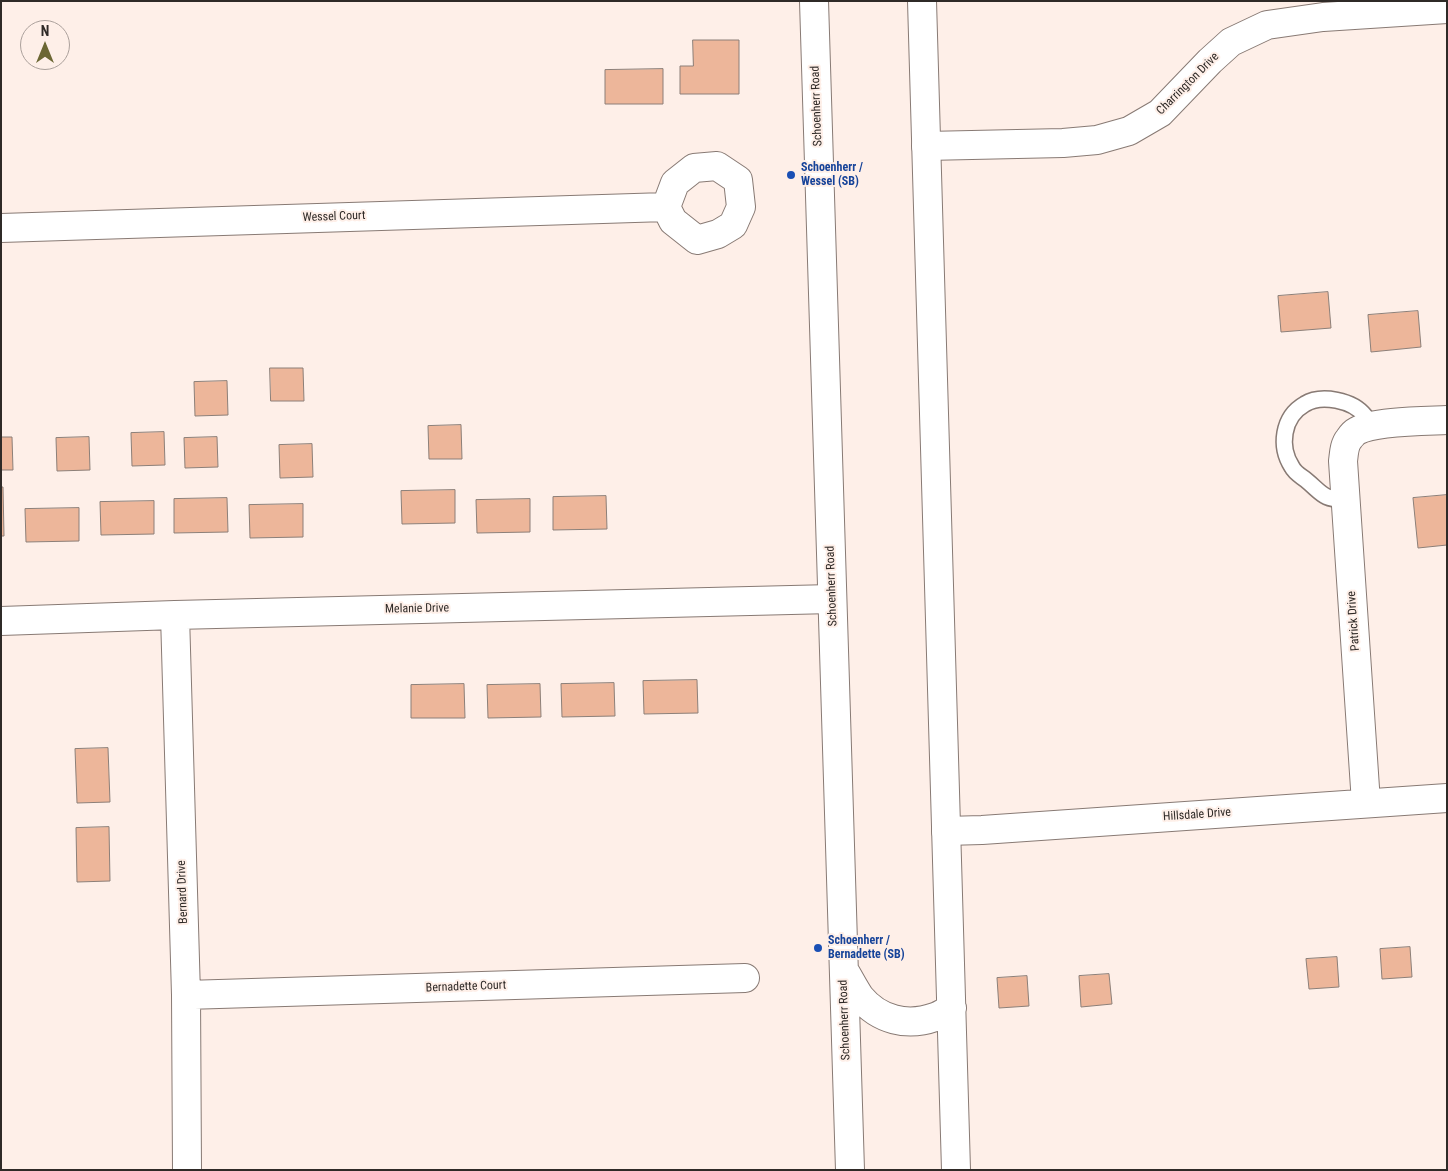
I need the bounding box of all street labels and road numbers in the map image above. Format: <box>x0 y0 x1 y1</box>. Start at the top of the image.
street label: Charrington Drive <box>1154 50 1222 118</box>
street label: Schoenherr Road <box>808 65 826 147</box>
street label: Wessel Court <box>302 209 366 225</box>
street label: Schoenherr Road <box>823 545 841 627</box>
street label: Patrick Drive <box>1345 591 1363 651</box>
street label: Melanie Drive <box>385 601 449 617</box>
street label: Hillsdale Drive <box>1163 805 1231 825</box>
street label: Bernard Drive <box>175 860 191 924</box>
street label: Bernadette Court <box>425 978 507 996</box>
street label: Schoenherr Road <box>836 979 854 1061</box>

